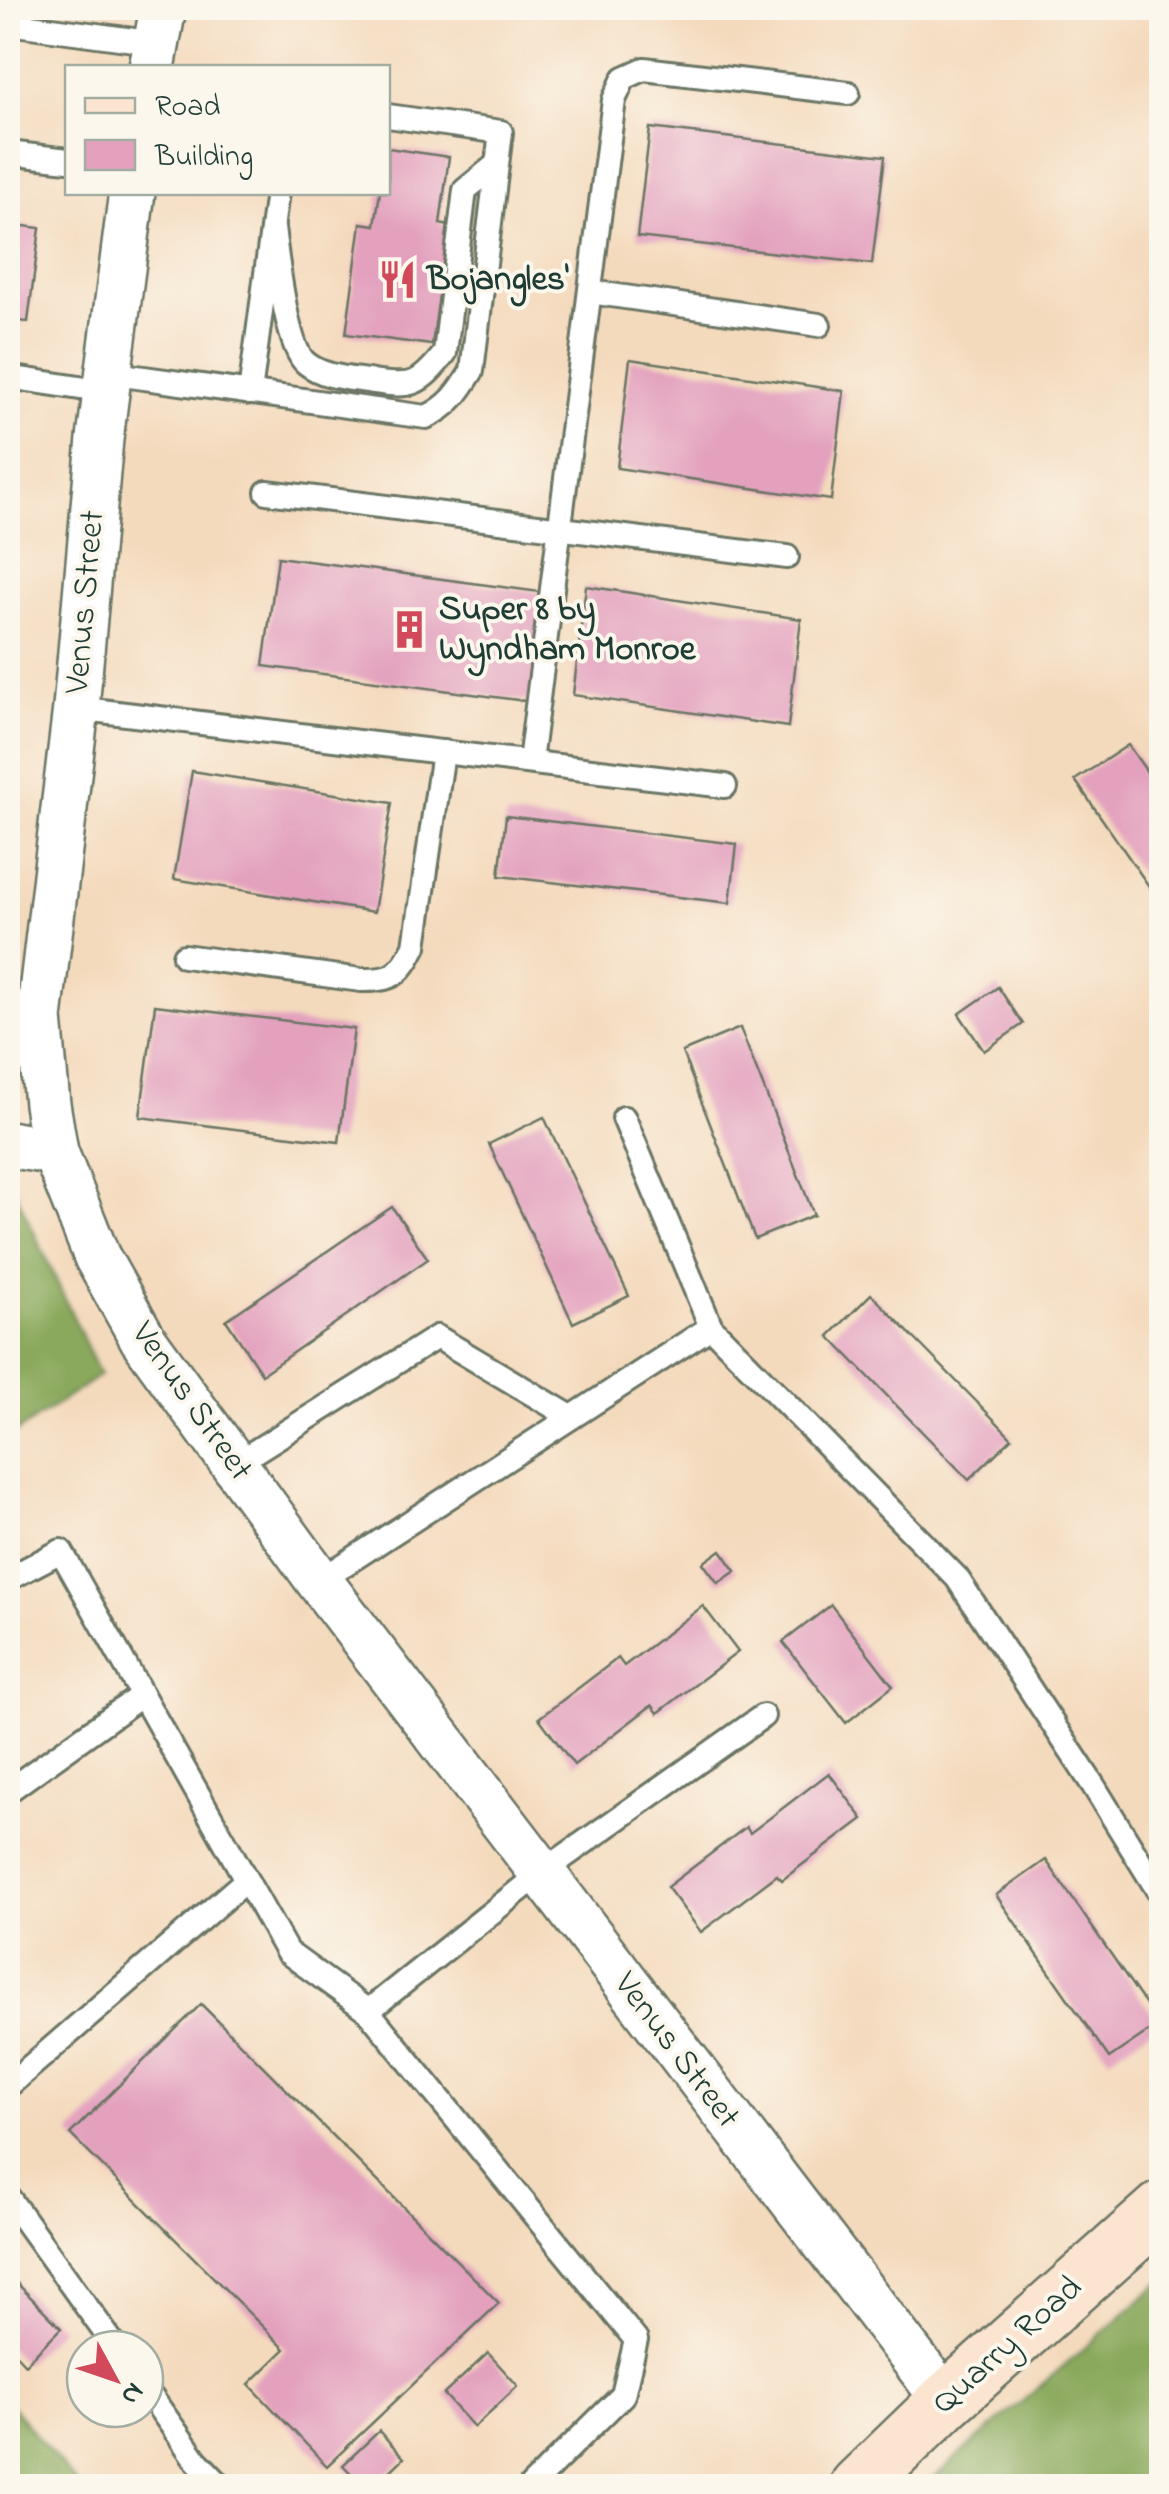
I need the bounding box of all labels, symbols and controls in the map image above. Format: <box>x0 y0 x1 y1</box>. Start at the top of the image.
legend <box>65 65 390 195</box>
text: Road <box>155 86 220 130</box>
text: Building <box>154 136 253 180</box>
place label: Bojangles' <box>425 255 569 307</box>
restaurant icon: Bojangles' <box>376 259 418 301</box>
street label: Venus Street <box>52 508 119 697</box>
place label: Super 8 by Wyndham Monroe <box>439 585 697 677</box>
building icon: Super 8 by Wyndham Monroe <box>388 609 430 651</box>
street label: Venus Street <box>117 1311 265 1492</box>
street label: Venus Street <box>600 1961 752 2140</box>
street label: Quarry Road <box>921 2264 1095 2428</box>
north arrow <box>65 2329 165 2429</box>
text: N <box>110 2372 153 2413</box>

